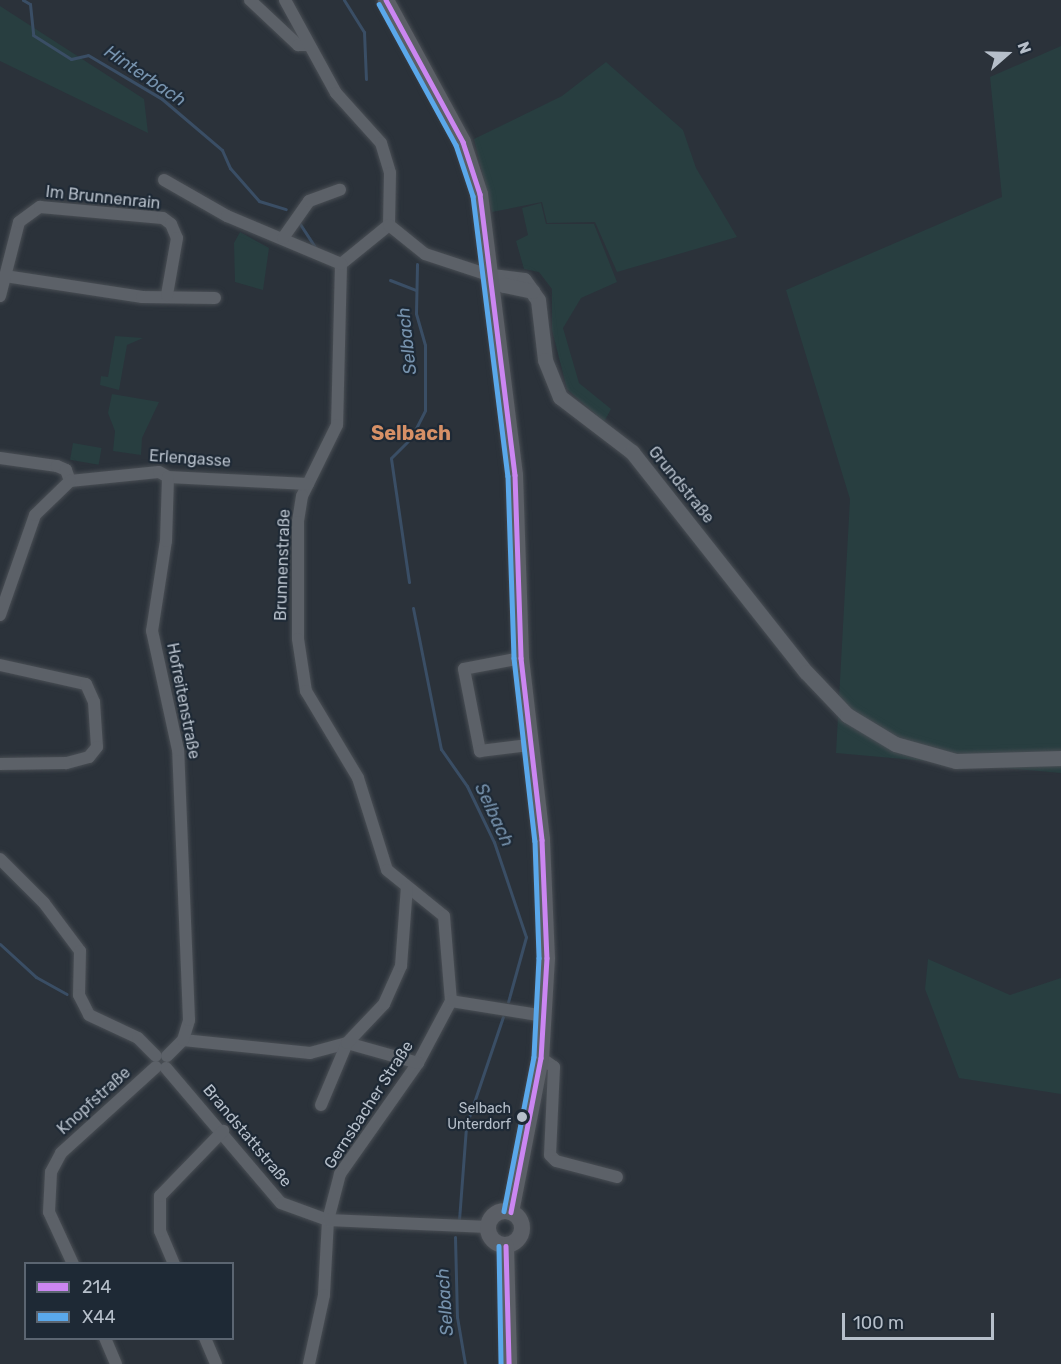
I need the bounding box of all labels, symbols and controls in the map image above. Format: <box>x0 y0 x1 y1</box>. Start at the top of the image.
north arrow <box>977 24 1037 84</box>
text: N <box>1013 39 1035 56</box>
water label: Hinterbach <box>100 41 190 111</box>
street label: Im Brunnenrain <box>45 182 161 214</box>
water label: Selbach <box>393 306 421 376</box>
district label: Selbach <box>371 421 451 445</box>
street label: Grundstraße <box>644 443 718 527</box>
street label: Erlengasse <box>148 447 232 471</box>
street label: Brunnenstraße <box>271 509 295 621</box>
street label: Hofreitenstraße <box>162 641 204 761</box>
water label: Selbach <box>470 780 518 850</box>
street label: Gernsbacher Straße <box>320 1037 418 1173</box>
street label: Knopfstraße <box>54 1063 134 1139</box>
street label: Brandstattstraße <box>199 1081 295 1191</box>
place label: Selbach Unterdorf <box>447 1101 511 1134</box>
marker: Selbach Unterdorf <box>516 1111 528 1123</box>
legend <box>24 1262 234 1340</box>
water label: Selbach <box>432 1267 458 1337</box>
text: 214 <box>82 1276 111 1298</box>
scale bar <box>845 1301 996 1339</box>
text: X44 <box>82 1306 116 1328</box>
text: 100 m <box>853 1312 904 1334</box>

